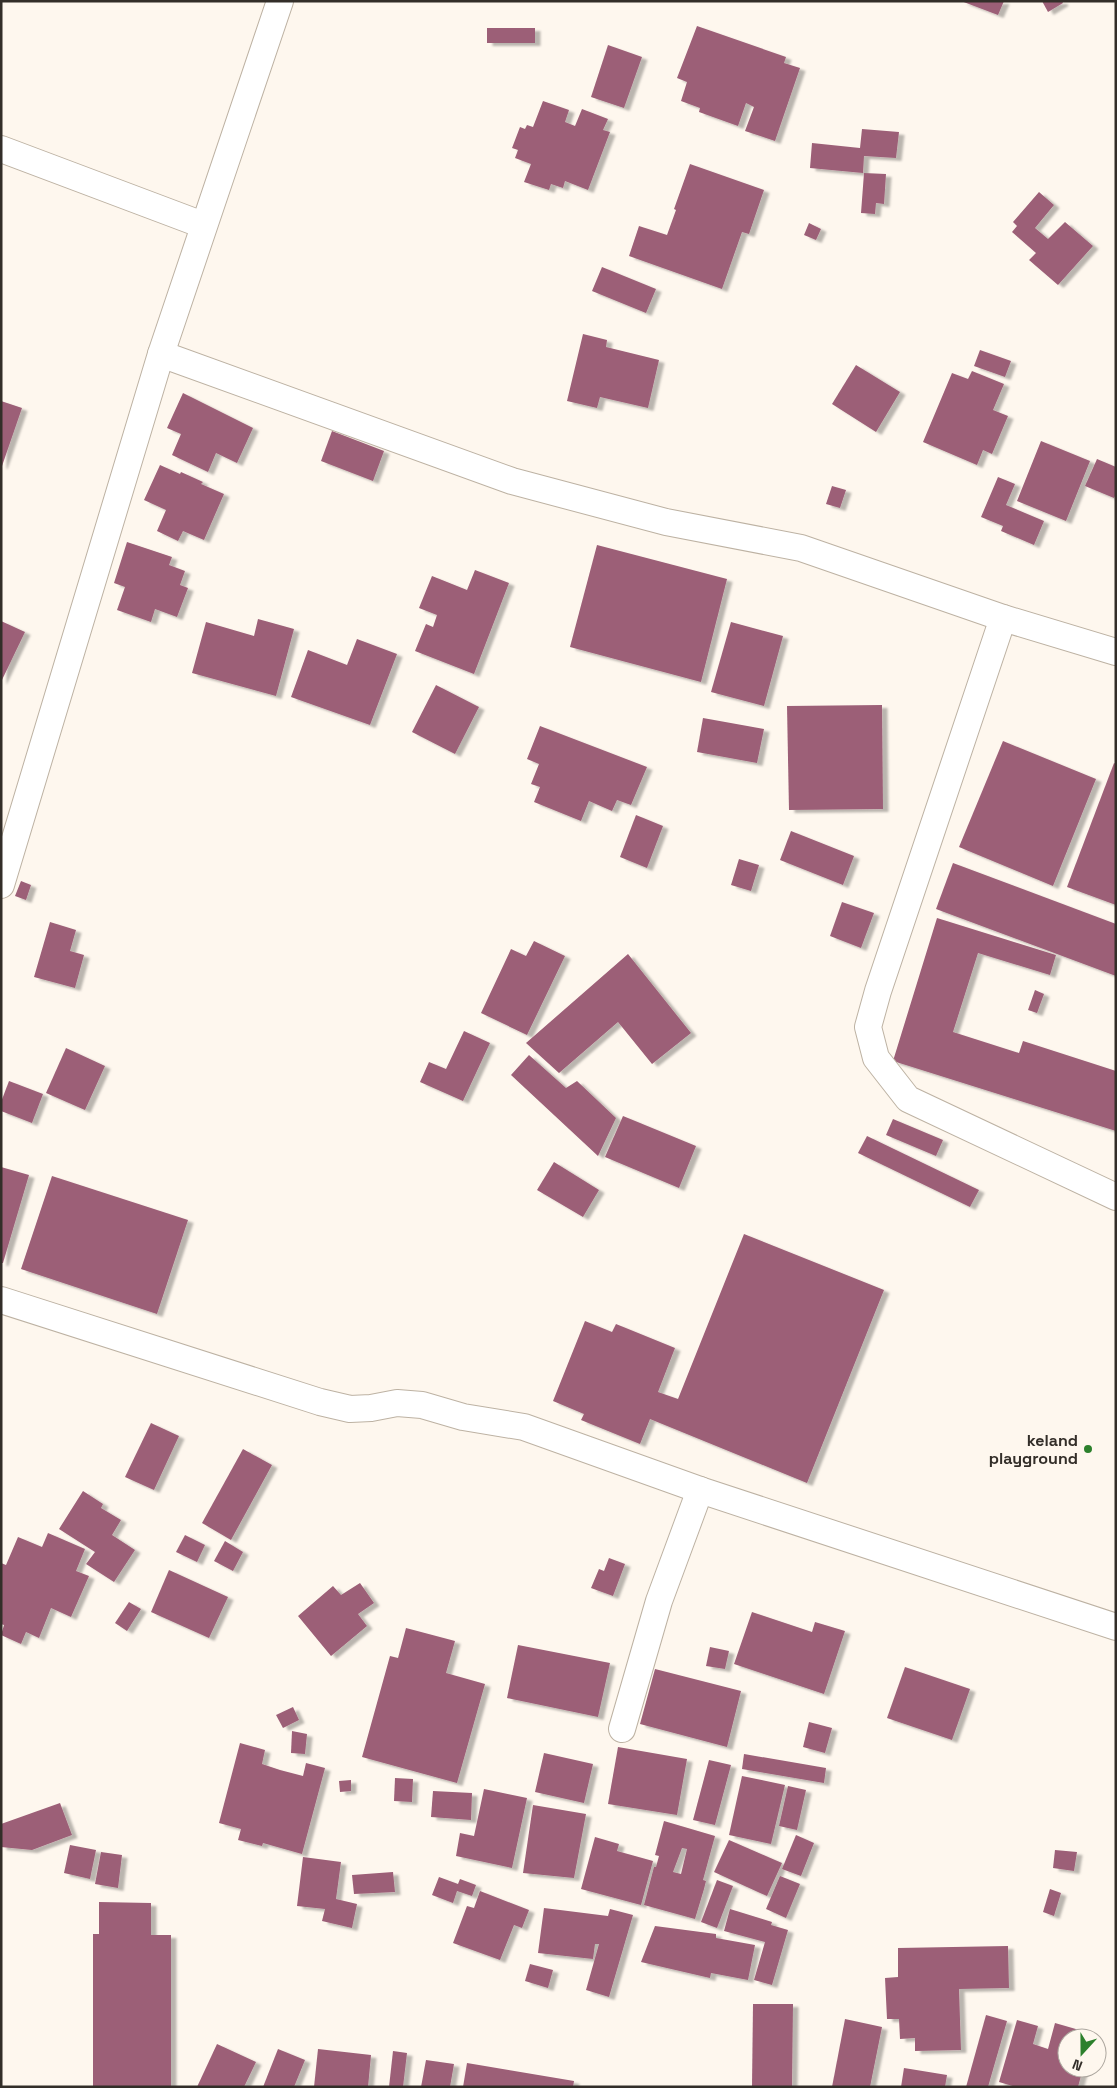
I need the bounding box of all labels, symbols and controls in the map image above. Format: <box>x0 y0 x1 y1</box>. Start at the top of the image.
place label: keland playground <box>989 1430 1078 1469</box>
marker: keland playground <box>1082 1443 1094 1455</box>
north arrow <box>1057 2028 1107 2078</box>
text: N <box>1070 2055 1085 2075</box>

